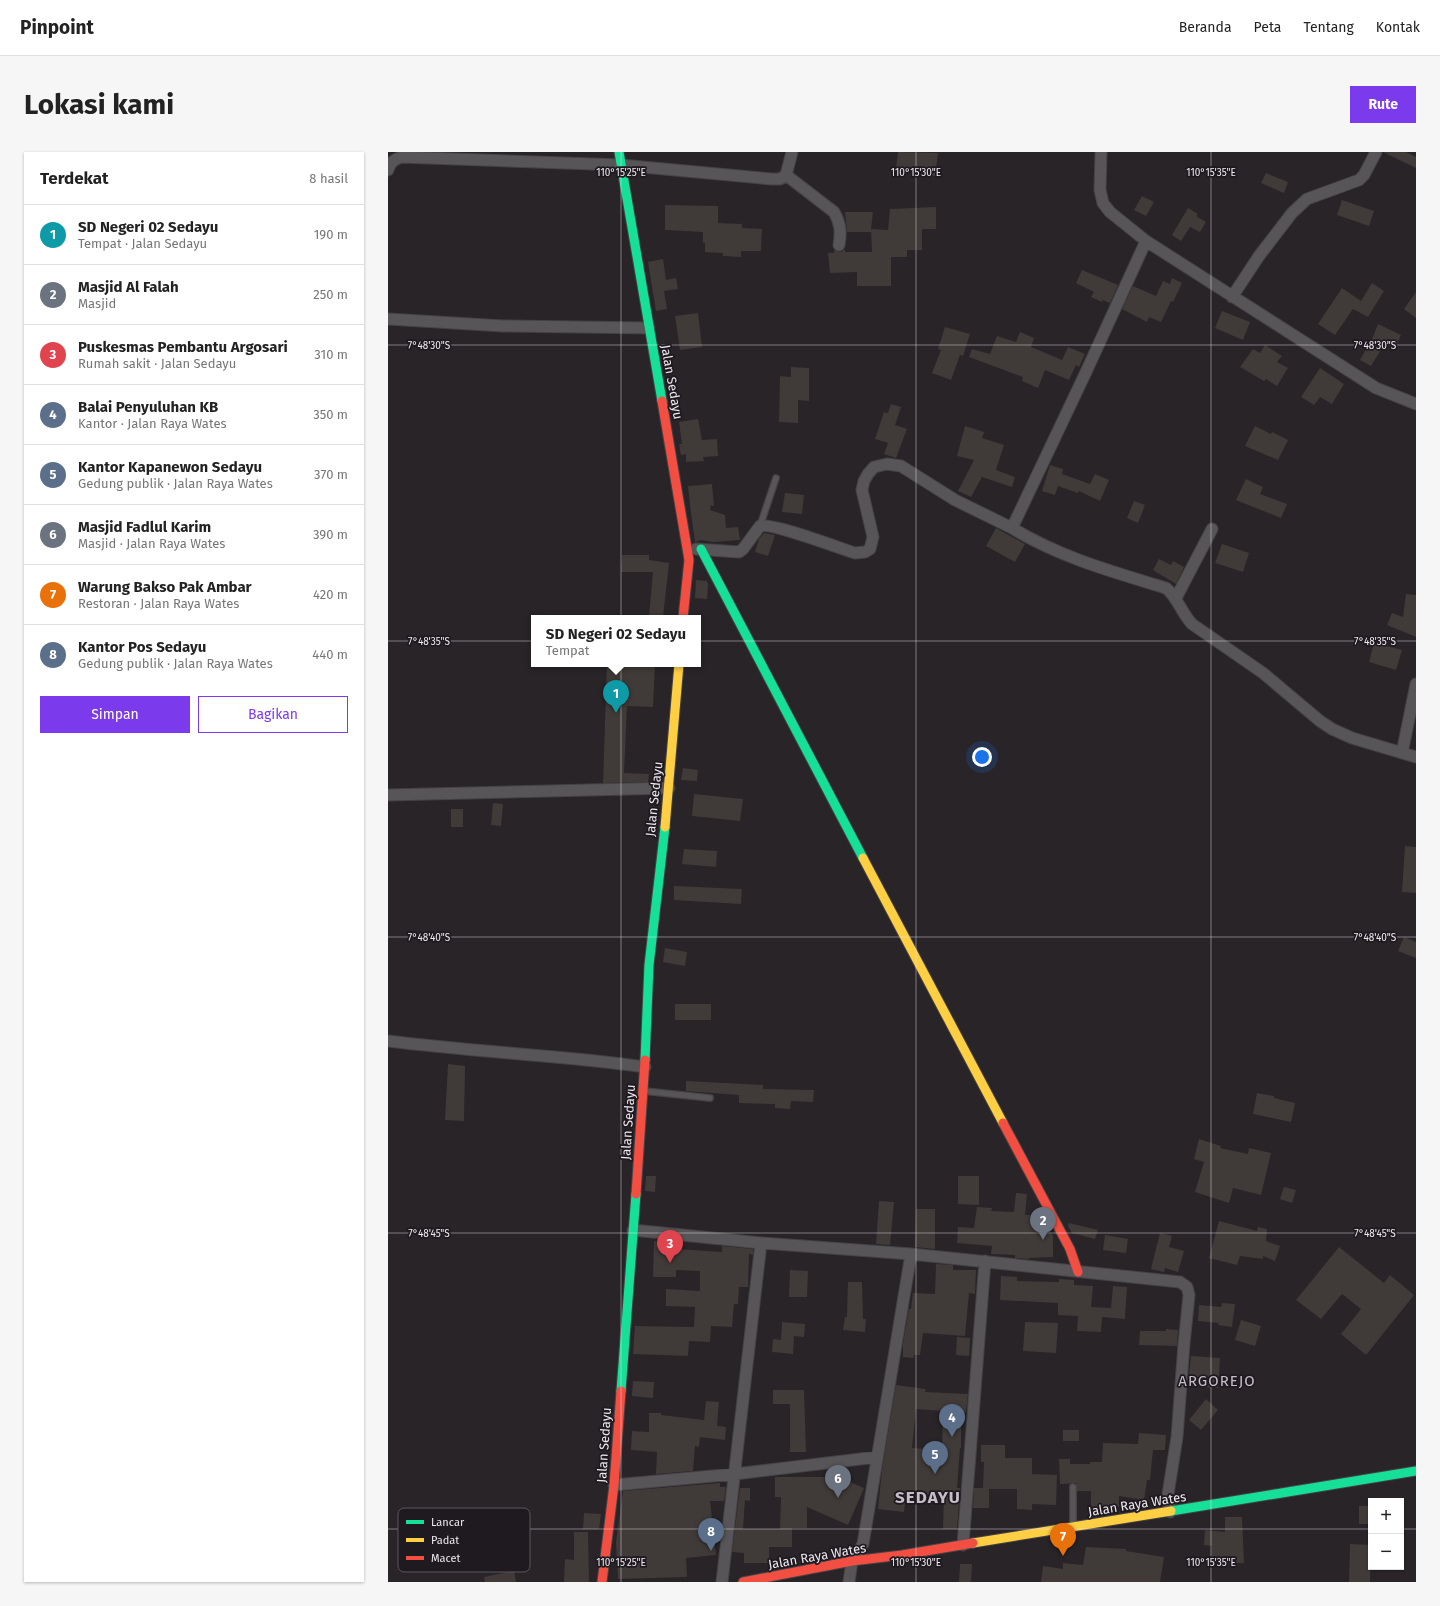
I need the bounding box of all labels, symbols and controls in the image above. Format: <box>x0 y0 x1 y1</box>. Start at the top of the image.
text: Pinpoint <box>20 16 94 39</box>
text: Beranda <box>1179 19 1232 36</box>
text: Peta <box>1254 19 1281 36</box>
text: Tentang <box>1303 19 1354 36</box>
text: Kontak <box>1376 19 1420 36</box>
button: Rute <box>1350 86 1416 123</box>
text: Lokasi kami <box>24 88 174 121</box>
text: 110°15'25"E <box>596 167 646 179</box>
text: 110°15'30"E <box>891 167 941 179</box>
text: 110°15'35"E <box>1186 167 1236 179</box>
text: Terdekat <box>40 168 109 189</box>
text: 8 hasil <box>309 171 348 186</box>
text: SD Negeri 02 Sedayu <box>78 218 218 236</box>
text: 1 <box>50 227 56 242</box>
text: 190 m <box>314 227 348 242</box>
text: Tempat · Jalan Sedayu <box>78 236 207 251</box>
text: Masjid Al Falah <box>78 278 179 296</box>
text: 2 <box>50 287 56 302</box>
text: 250 m <box>313 287 348 302</box>
text: Masjid <box>78 296 116 311</box>
text: Puskesmas Pembantu Argosari <box>78 338 288 356</box>
text: 7°48'30"S <box>408 340 451 352</box>
text: 7°48'30"S <box>1354 340 1397 352</box>
street label: Jalan Sedayu <box>658 343 686 421</box>
text: 3 <box>50 347 56 362</box>
text: 310 m <box>314 347 348 362</box>
text: Rumah sakit · Jalan Sedayu <box>78 356 236 371</box>
text: Balai Penyuluhan KB <box>78 398 218 416</box>
text: 4 <box>49 407 57 422</box>
text: 350 m <box>313 407 348 422</box>
text: Kantor · Jalan Raya Wates <box>78 416 227 431</box>
text: Kantor Kapanewon Sedayu <box>78 458 262 476</box>
text: 5 <box>50 467 56 482</box>
text: 370 m <box>314 467 348 482</box>
text: Gedung publik · Jalan Raya Wates <box>78 476 273 491</box>
text: Masjid Fadlul Karim <box>78 518 211 536</box>
text: 6 <box>49 527 57 542</box>
text: 390 m <box>313 527 348 542</box>
text: Masjid · Jalan Raya Wates <box>78 536 225 551</box>
text: Warung Bakso Pak Ambar <box>78 578 252 596</box>
text: 7 <box>50 587 56 602</box>
text: 420 m <box>313 587 348 602</box>
text: Restoran · Jalan Raya Wates <box>78 596 239 611</box>
popup <box>531 615 701 667</box>
text: SD Negeri 02 Sedayu <box>546 625 686 643</box>
text: 7°48'35"S <box>408 636 450 648</box>
text: 7°48'35"S <box>1354 636 1396 648</box>
text: Kantor Pos Sedayu <box>78 638 206 656</box>
text: Tempat <box>546 643 589 658</box>
text: 8 <box>49 647 57 662</box>
text: 440 m <box>312 647 348 662</box>
text: Gedung publik · Jalan Raya Wates <box>78 656 273 671</box>
pin: 1 <box>603 680 629 713</box>
button: Simpan <box>40 696 190 733</box>
button: Bagikan <box>198 696 348 733</box>
your location <box>972 747 992 767</box>
street label: Jalan Sedayu <box>643 761 665 837</box>
text: 7°48'40"S <box>408 932 451 944</box>
text: 7°48'40"S <box>1354 932 1397 944</box>
street label: Jalan Sedayu <box>618 1084 638 1160</box>
pin: 2 <box>1030 1207 1056 1240</box>
text: 7°48'45"S <box>408 1228 450 1240</box>
text: 7°48'45"S <box>1354 1228 1396 1240</box>
pin: 3 <box>657 1230 683 1263</box>
district label: ARGOREJO <box>1178 1372 1256 1390</box>
pin: 4 <box>939 1404 965 1437</box>
street label: Jalan Sedayu <box>594 1407 614 1483</box>
pin: 5 <box>922 1441 948 1474</box>
pin: 6 <box>825 1465 851 1498</box>
district label: SEDAYU <box>895 1487 961 1508</box>
street label: Jalan Raya Wates <box>1087 1489 1187 1519</box>
map controls <box>1368 1498 1404 1570</box>
button: + <box>1368 1498 1404 1534</box>
legend <box>398 1508 530 1572</box>
text: Lancar <box>431 1516 465 1529</box>
pin: 8 <box>698 1518 724 1551</box>
pin: 7 <box>1050 1523 1076 1556</box>
text: Padat <box>431 1534 459 1547</box>
button: − <box>1368 1534 1404 1570</box>
street label: Jalan Raya Wates <box>767 1540 867 1572</box>
text: Macet <box>431 1552 461 1565</box>
text: 110°15'25"E <box>596 1557 646 1569</box>
text: 110°15'30"E <box>891 1557 941 1569</box>
text: 110°15'35"E <box>1186 1557 1236 1569</box>

